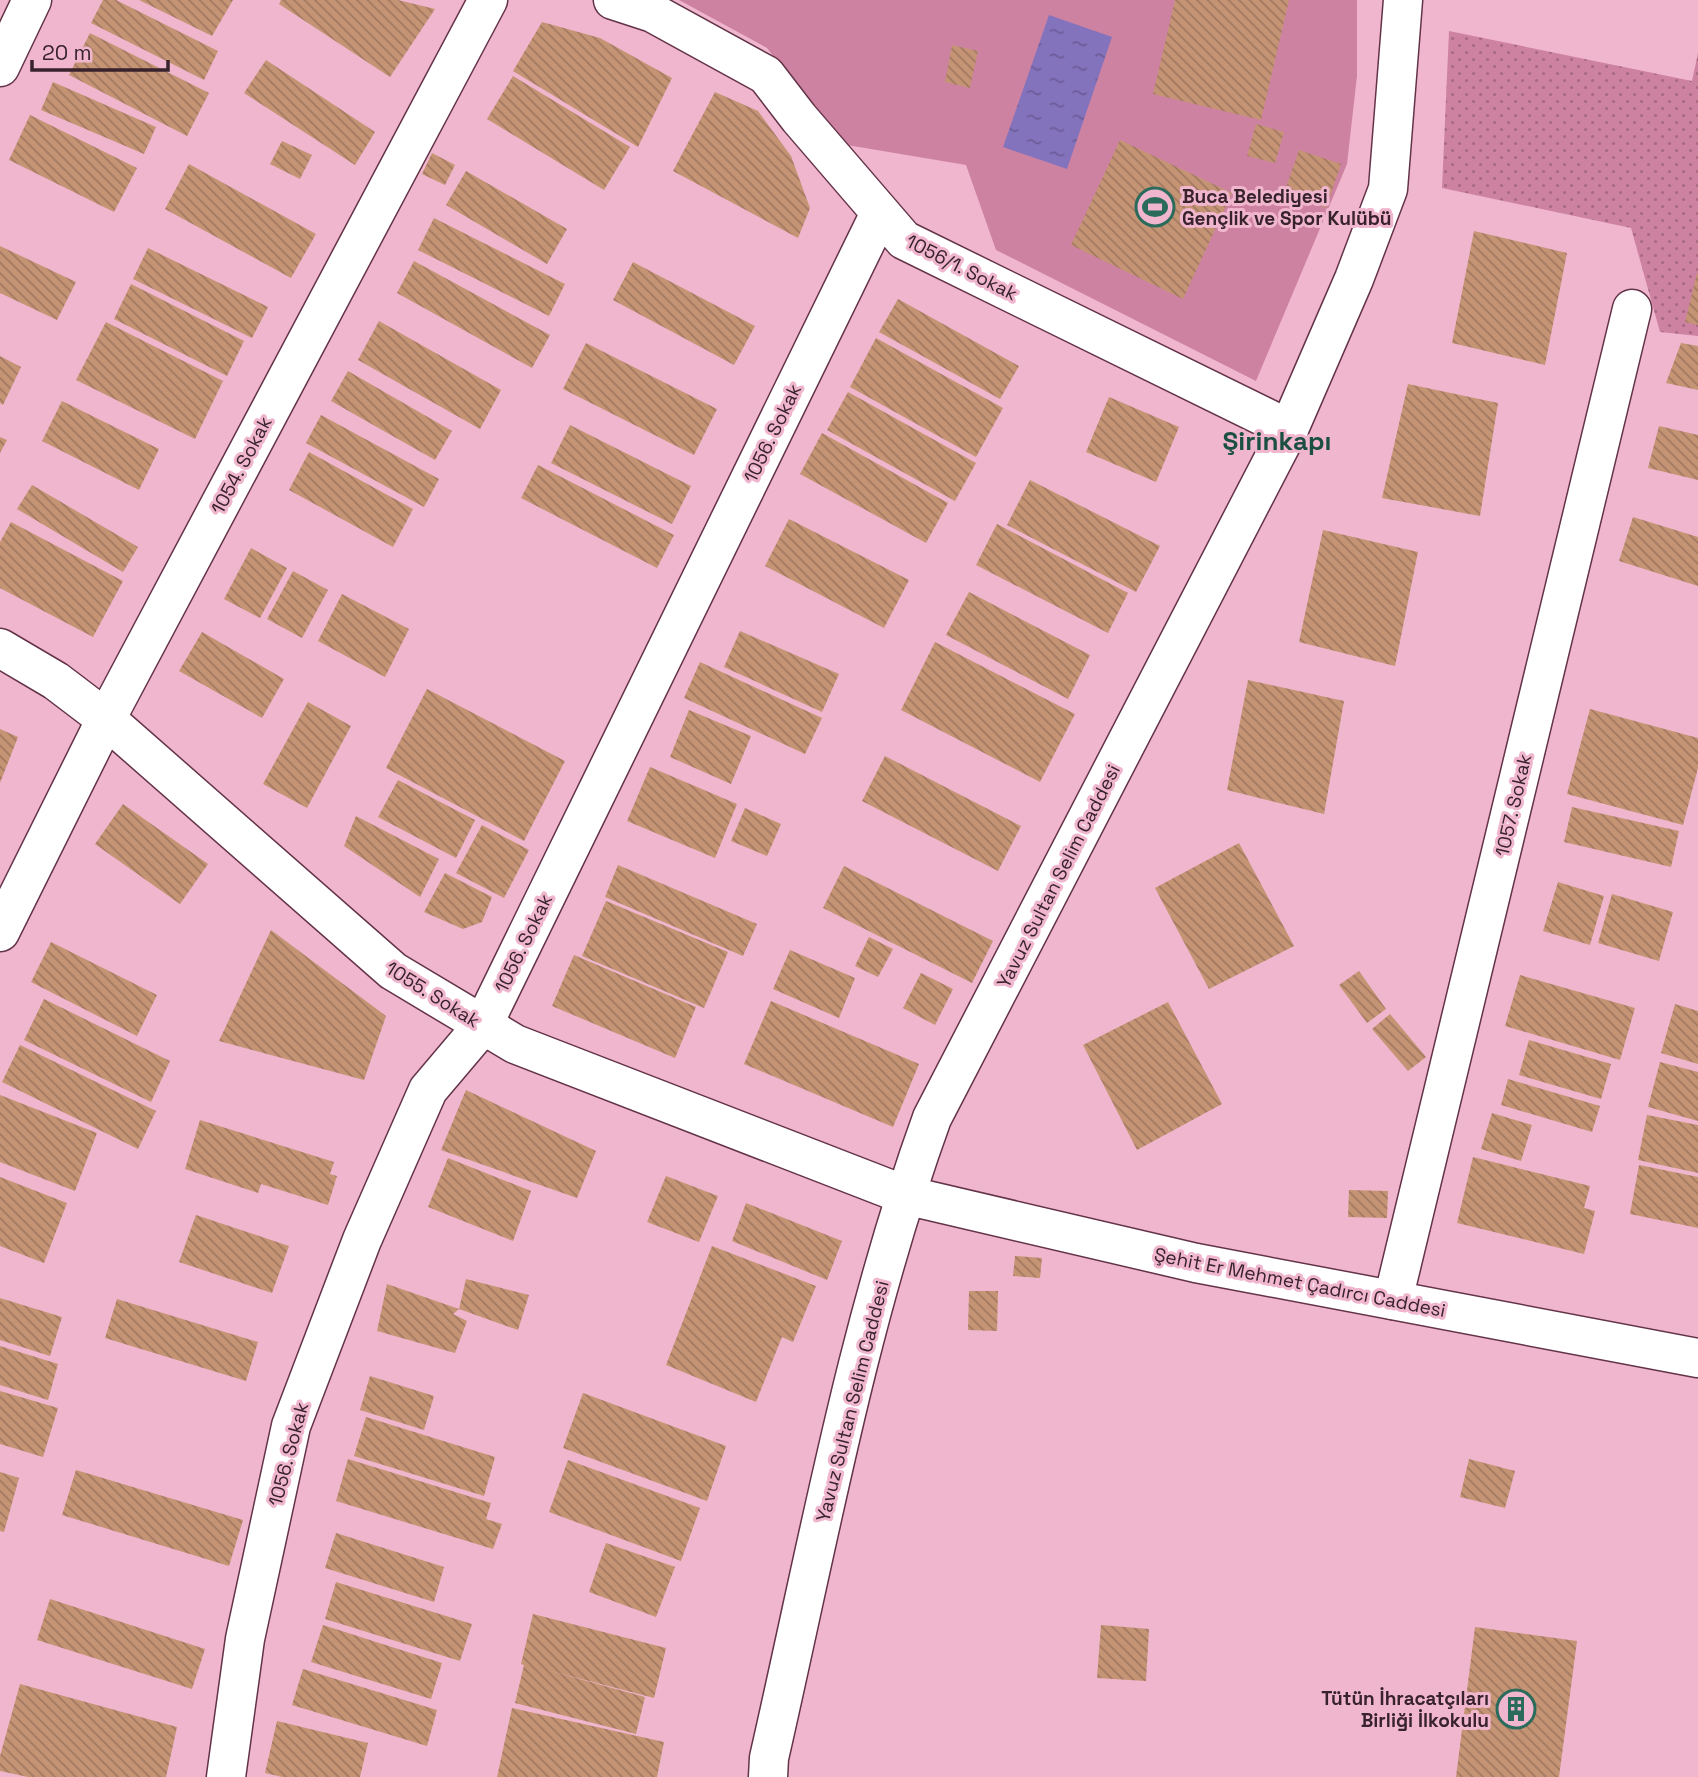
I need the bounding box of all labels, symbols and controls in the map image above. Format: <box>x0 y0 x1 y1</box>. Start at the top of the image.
scale bar <box>32 28 168 72</box>
text: 20 m <box>42 39 92 66</box>
place label: Buca Belediyesi Gençlik ve Spor Kulübü <box>1182 184 1392 231</box>
sports icon: Buca Belediyesi Gençlik ve Spor Kulübü <box>1134 186 1176 228</box>
street label: 1056/1. Sokak <box>902 229 1022 306</box>
street label: 1056. Sokak <box>738 380 807 487</box>
street label: 1054. Sokak <box>205 412 278 518</box>
district label: Şirinkapı <box>1223 424 1331 458</box>
street label: 1057. Sokak <box>1490 751 1537 859</box>
street label: Yavuz Sultan Selim Caddesi <box>991 760 1126 992</box>
street label: 1056. Sokak <box>489 890 558 997</box>
street label: 1055. Sokak <box>381 956 485 1033</box>
street label: Şehit Er Mehmet Çadırcı Caddesi <box>1152 1242 1448 1323</box>
street label: Yavuz Sultan Selim Caddesi <box>810 1278 895 1524</box>
street label: 1056. Sokak <box>263 1399 314 1509</box>
place label: Tütün İhracatçıları Birliği İlkokulu <box>1321 1686 1489 1733</box>
building icon: Tütün İhracatçıları Birliği İlkokulu <box>1495 1688 1537 1730</box>

